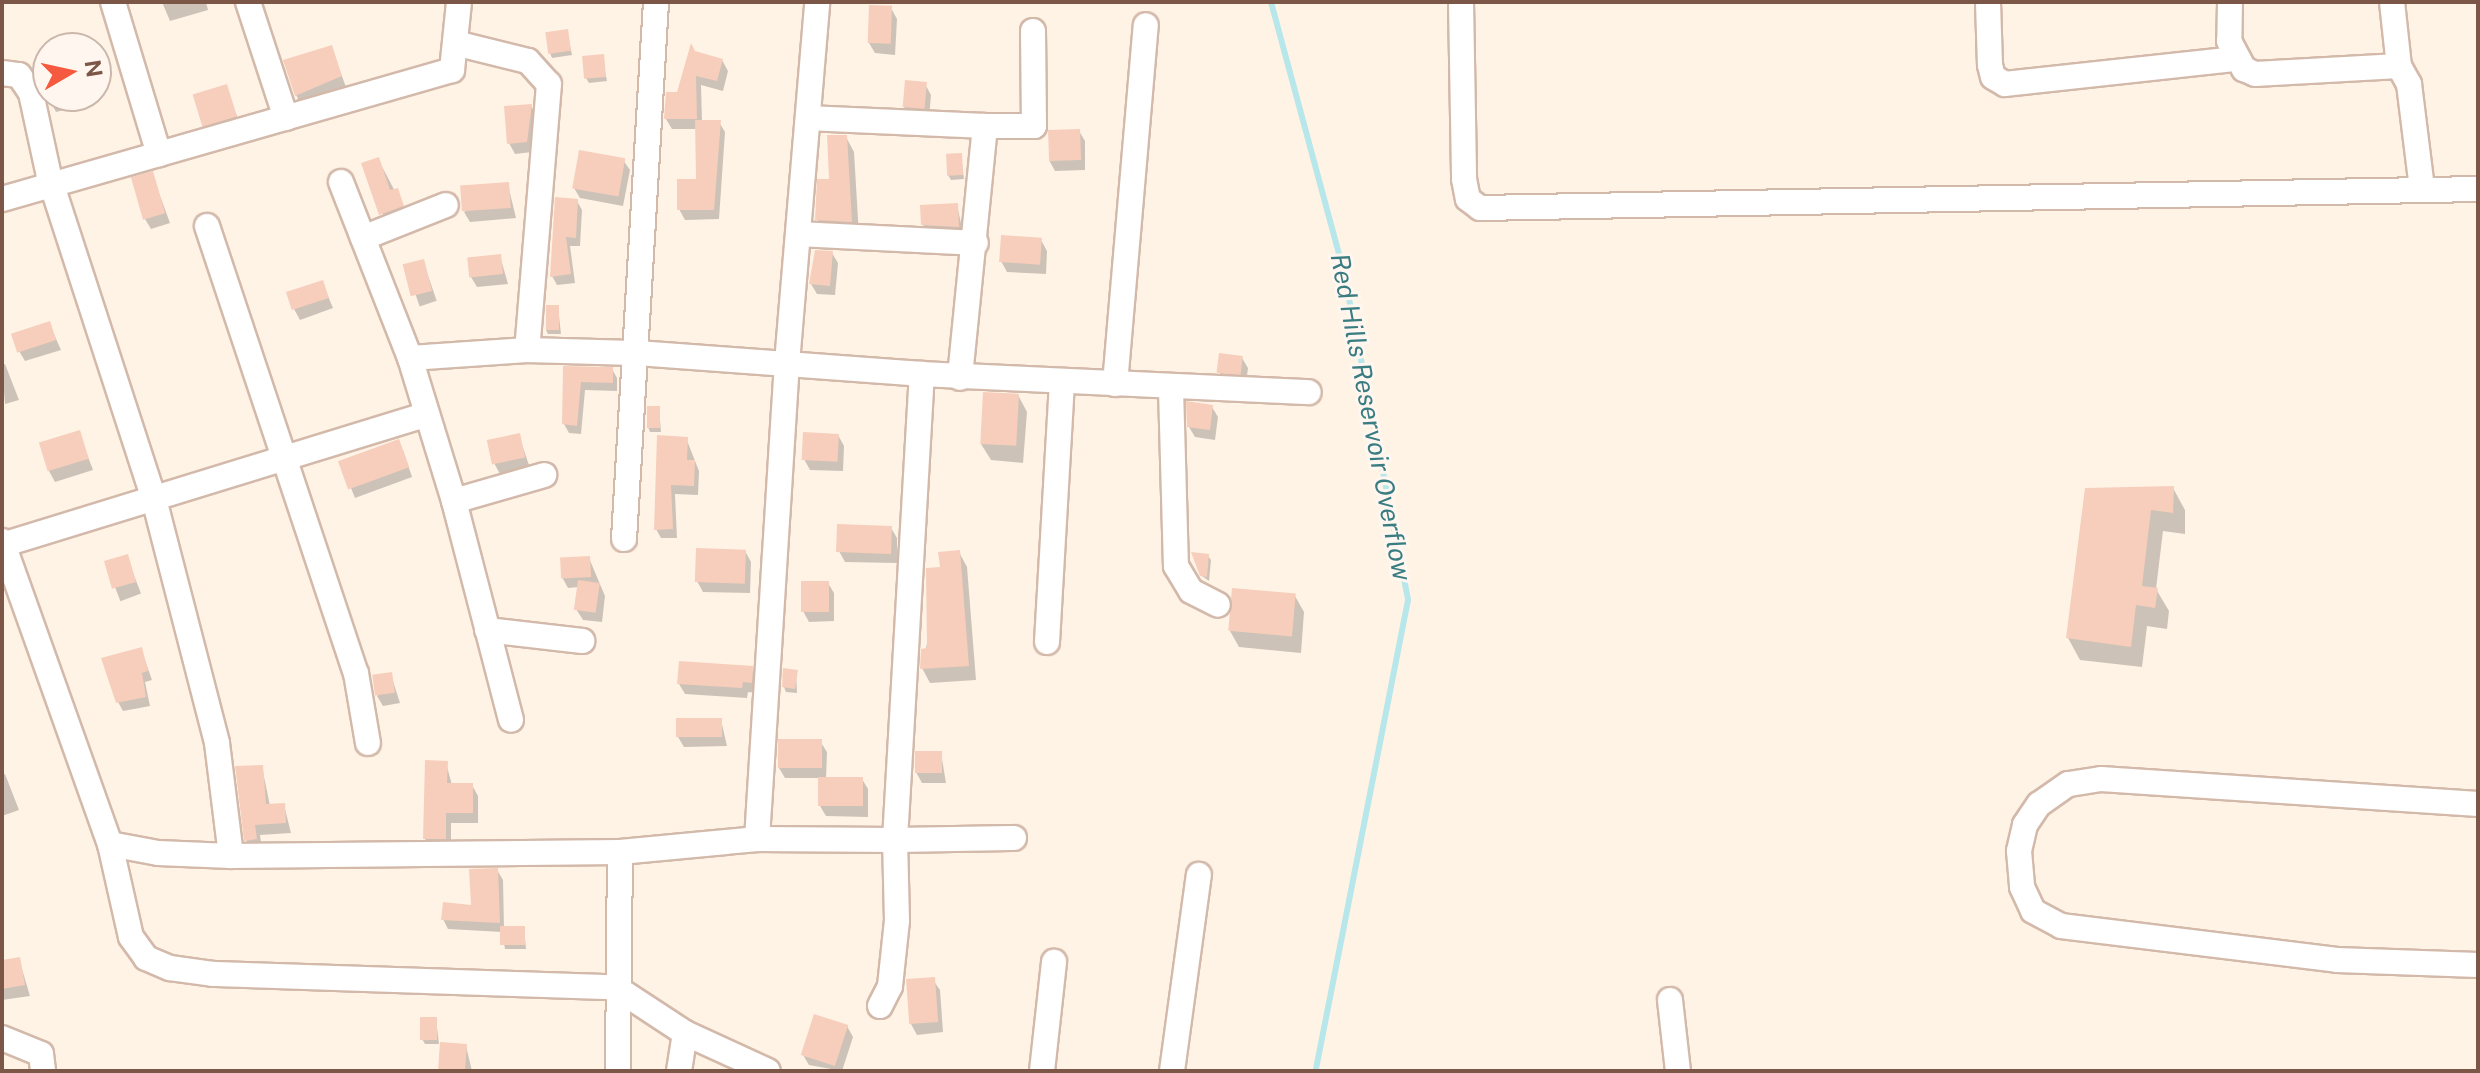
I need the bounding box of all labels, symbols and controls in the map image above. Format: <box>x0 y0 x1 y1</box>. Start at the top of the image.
north arrow <box>32 32 112 112</box>
text: N <box>80 58 108 79</box>
water label: Red Hills Reservoir Overflow <box>1324 251 1418 583</box>

